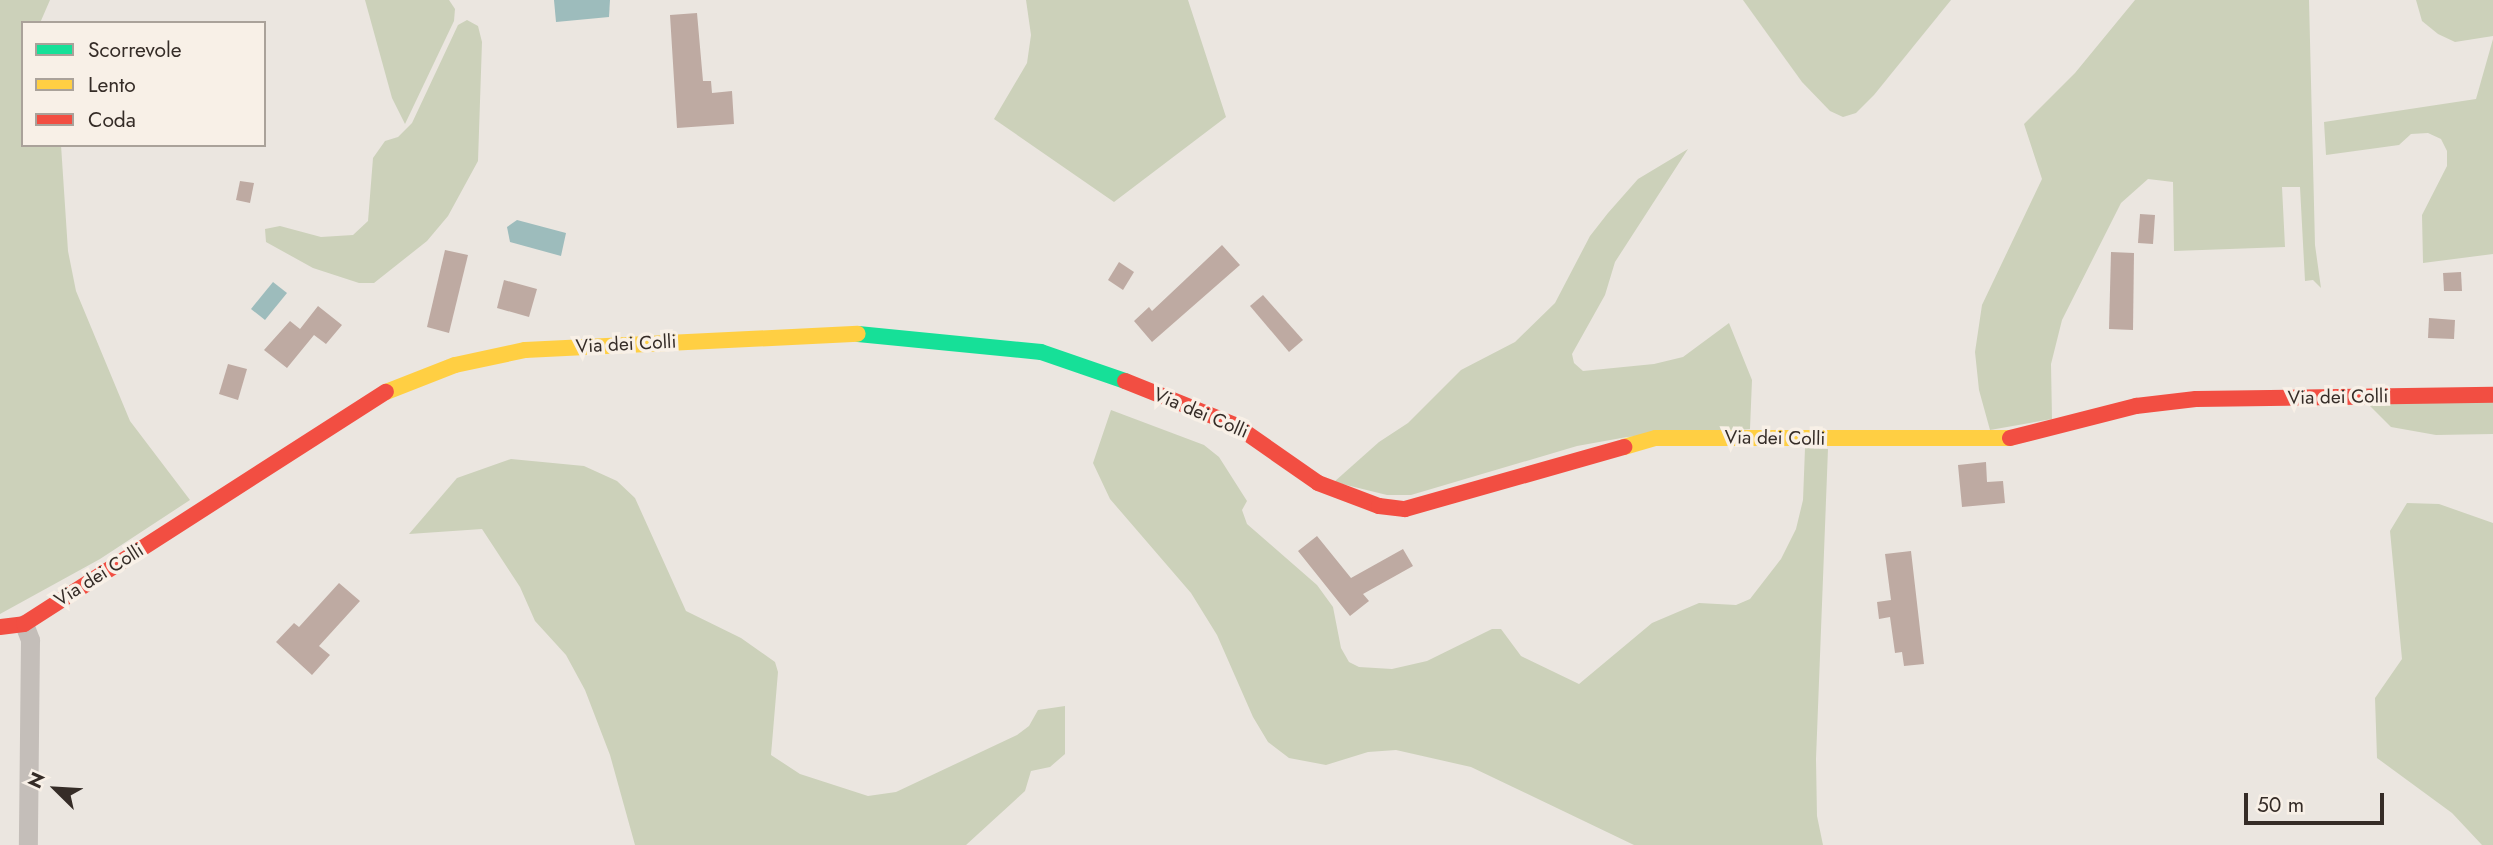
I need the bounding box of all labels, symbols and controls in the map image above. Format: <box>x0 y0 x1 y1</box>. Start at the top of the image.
legend <box>21 21 266 147</box>
text: Scorrevole <box>88 35 182 65</box>
text: Lento <box>88 70 136 100</box>
text: Coda <box>88 105 136 135</box>
street label: Via dei Colli <box>575 330 677 358</box>
street label: Via dei Colli <box>1150 383 1252 443</box>
street label: Via dei Colli <box>2287 385 2389 409</box>
street label: Via dei Colli <box>1724 426 1826 450</box>
street label: Via dei Colli <box>50 539 148 611</box>
north arrow <box>21 754 91 824</box>
text: N <box>21 768 52 793</box>
scale bar <box>2248 778 2388 822</box>
text: 50 m <box>2257 790 2304 820</box>

